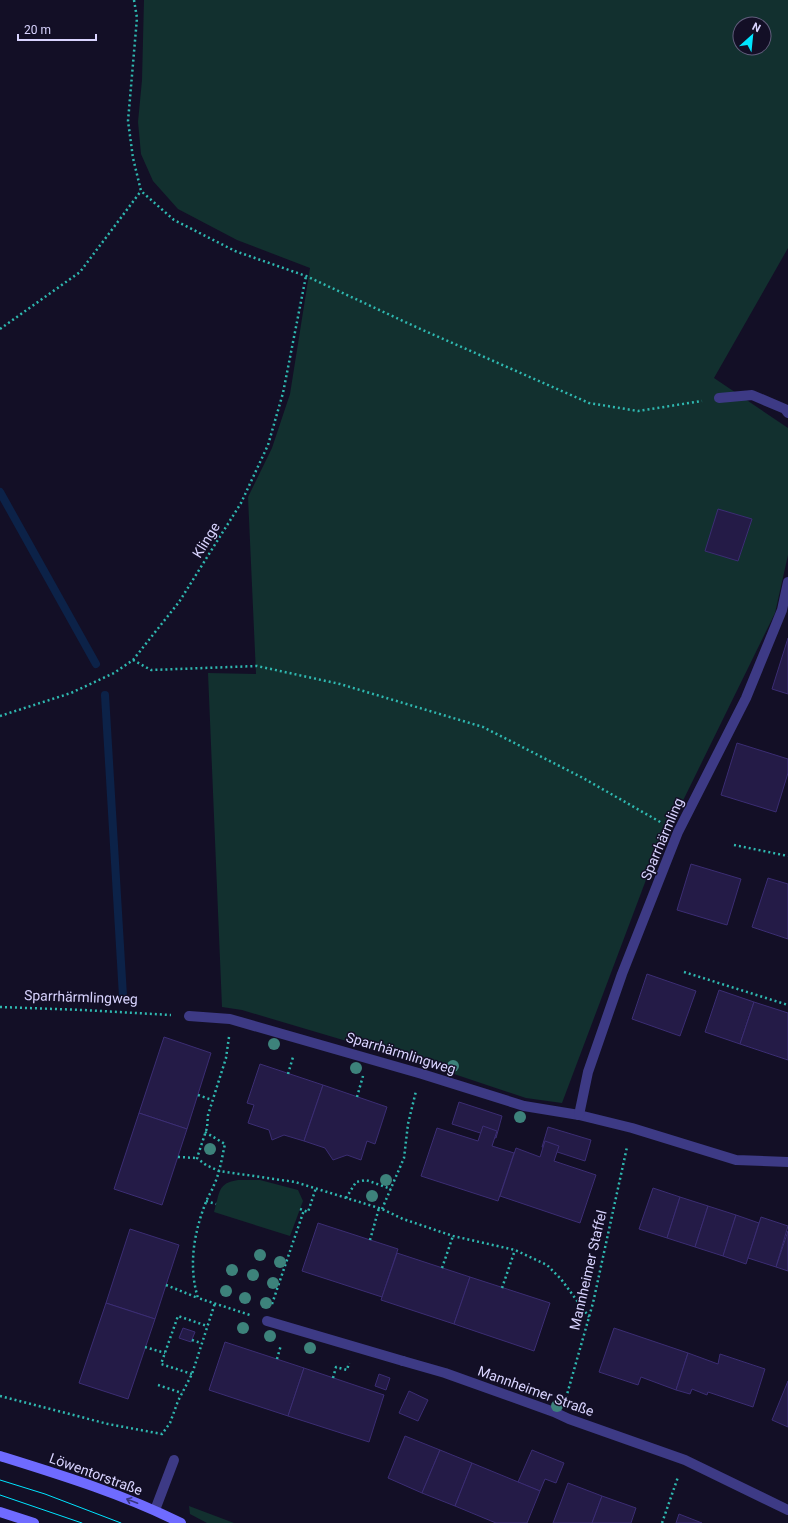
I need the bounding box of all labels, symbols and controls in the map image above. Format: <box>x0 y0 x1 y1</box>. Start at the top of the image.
scale bar <box>18 16 96 42</box>
north arrow <box>732 16 772 56</box>
text: N <box>750 20 763 35</box>
text: 20 m <box>24 23 51 37</box>
street label: Klinge <box>189 519 223 561</box>
street label: Sparrhärmling <box>637 795 687 883</box>
street label: Sparrhärmlingweg <box>24 987 138 1007</box>
street label: Sparrhärmlingweg <box>344 1029 458 1077</box>
street label: Mannheimer Staffel <box>566 1208 610 1332</box>
street label: Mannheimer Straße <box>476 1363 596 1419</box>
street label: Löwentorstraße <box>47 1450 145 1498</box>
one-way arrow <box>127 1497 139 1505</box>

